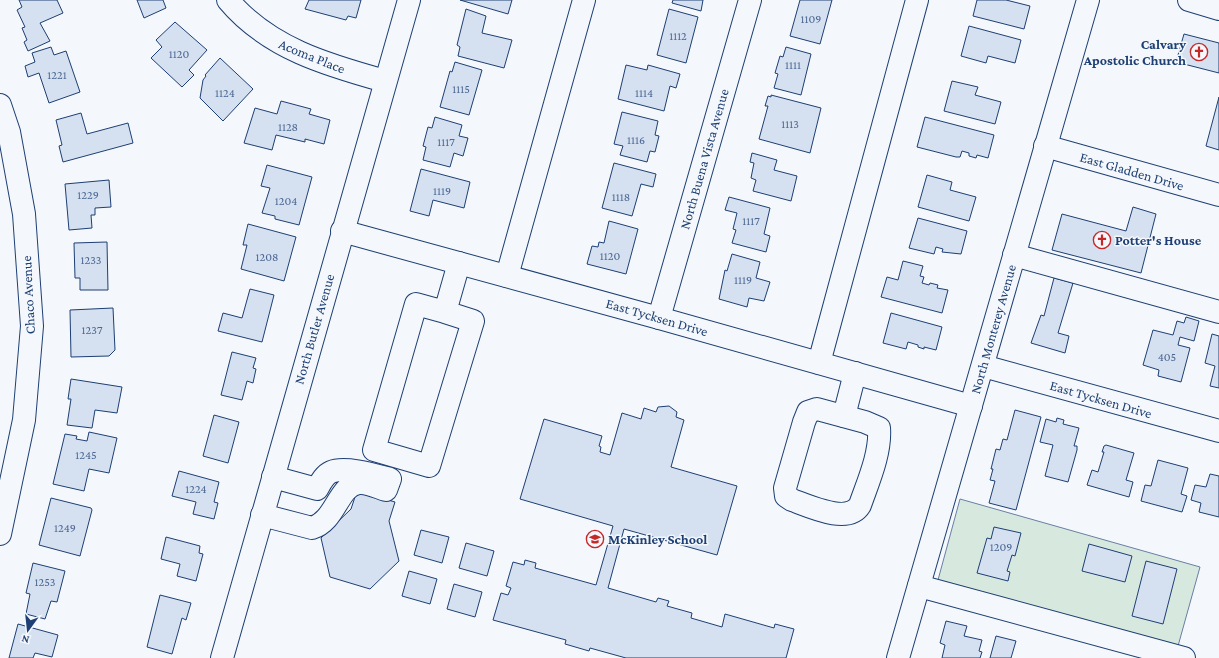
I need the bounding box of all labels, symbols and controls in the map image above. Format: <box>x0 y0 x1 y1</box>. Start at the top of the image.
house number: 1109 <box>801 12 821 26</box>
house number: 1112 <box>669 29 687 43</box>
street label: Acoma Place <box>277 35 347 77</box>
place label: Calvary Apostolic Church <box>1083 36 1186 68</box>
church icon: Calvary Apostolic Church <box>1189 42 1209 62</box>
house number: 1120 <box>169 47 189 61</box>
house number: 1111 <box>785 58 801 72</box>
house number: 1221 <box>47 68 67 82</box>
house number: 1115 <box>452 82 470 96</box>
house number: 1124 <box>215 86 235 100</box>
house number: 1114 <box>635 86 653 100</box>
street label: North Buena Vista Avenue <box>676 87 732 231</box>
house number: 1113 <box>781 117 799 131</box>
house number: 1128 <box>278 120 298 134</box>
house number: 1116 <box>627 133 645 147</box>
house number: 1117 <box>437 135 455 149</box>
street label: East Gladden Drive <box>1078 149 1186 193</box>
house number: 1119 <box>433 184 451 198</box>
house number: 1229 <box>77 188 99 202</box>
house number: 1118 <box>612 190 630 204</box>
house number: 1204 <box>275 194 297 208</box>
house number: 1117 <box>742 214 760 228</box>
church icon: Potter's House <box>1092 230 1112 250</box>
place label: Potter's House <box>1115 232 1202 248</box>
house number: 1120 <box>600 249 620 263</box>
house number: 1208 <box>256 250 278 264</box>
house number: 1233 <box>80 253 102 267</box>
street label: Chaco Avenue <box>18 255 38 335</box>
street label: North Monterey Avenue <box>967 263 1019 395</box>
street label: North Butler Avenue <box>291 272 337 386</box>
house number: 1119 <box>734 273 752 287</box>
street label: East Tycksen Drive <box>604 295 710 339</box>
house number: 1237 <box>82 323 103 337</box>
house number: 405 <box>1158 350 1176 364</box>
street label: East Tycksen Drive <box>1048 377 1154 421</box>
house number: 1245 <box>75 448 97 462</box>
house number: 1224 <box>185 482 207 496</box>
house number: 1249 <box>54 521 76 535</box>
school or university icon: McKinley School <box>585 529 605 549</box>
place label: McKinley School <box>608 531 707 547</box>
house number: 1209 <box>990 540 1012 554</box>
house number: 1253 <box>35 575 56 589</box>
north arrow <box>8 610 48 650</box>
text: N <box>20 633 31 646</box>

